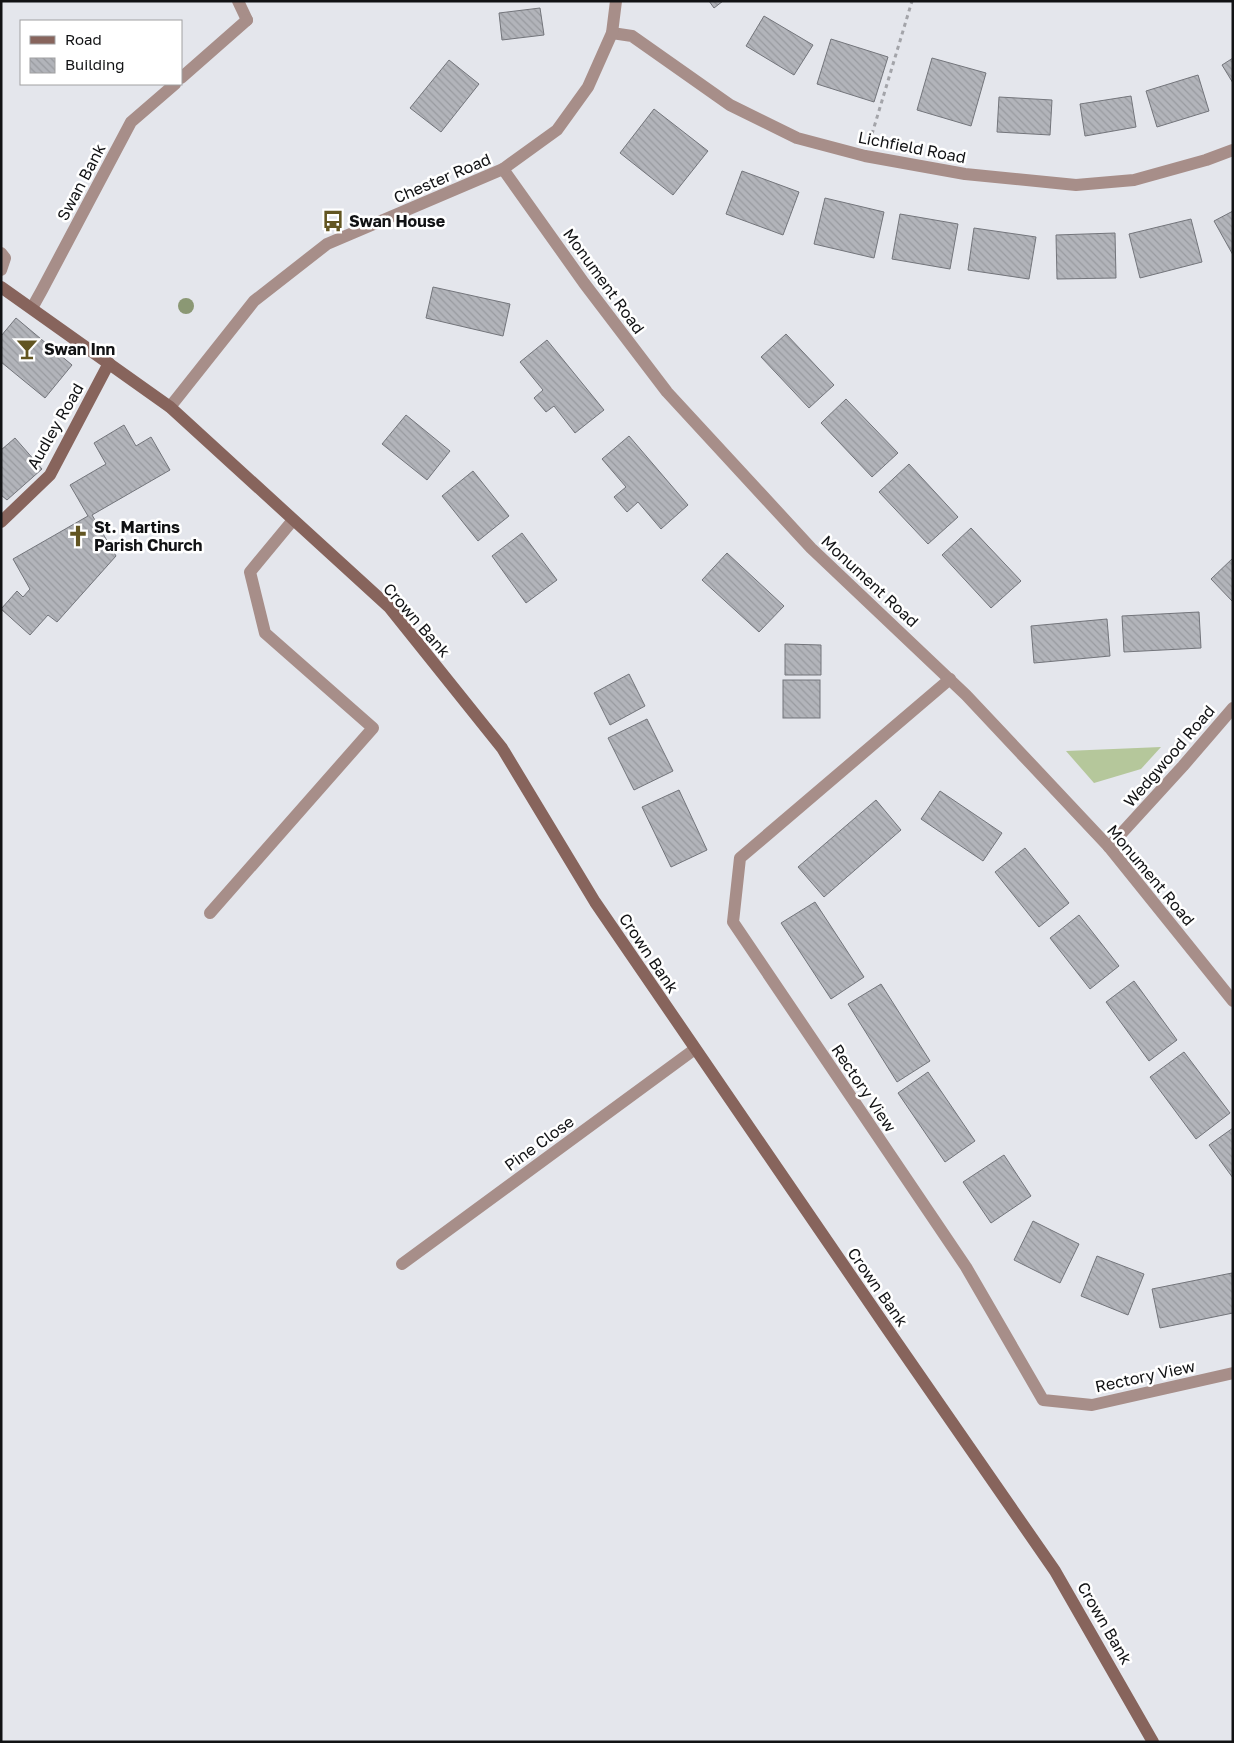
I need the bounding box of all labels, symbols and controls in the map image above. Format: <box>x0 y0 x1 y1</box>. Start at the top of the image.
legend <box>20 20 182 85</box>
text: Road <box>65 30 102 48</box>
text: Building <box>65 55 125 73</box>
street label: Lichfield Road <box>856 127 968 167</box>
street label: Swan Bank <box>52 140 110 224</box>
street label: Chester Road <box>390 149 494 207</box>
bus stop icon: Swan House <box>320 208 346 234</box>
place label: Swan House <box>349 211 445 231</box>
street label: Monument Road <box>559 224 649 338</box>
bar icon: Swan Inn <box>14 336 40 362</box>
place label: Swan Inn <box>44 339 115 359</box>
street label: Audley Road <box>22 379 88 473</box>
place label: St. Martins Parish Church <box>94 517 202 555</box>
church icon: St. Martins Parish Church <box>65 523 91 549</box>
street label: Monument Road <box>817 531 923 631</box>
street label: Crown Bank <box>379 579 455 661</box>
street label: Wedgwood Road <box>1119 701 1219 811</box>
street label: Monument Road <box>1103 820 1199 930</box>
street label: Crown Bank <box>615 909 683 997</box>
street label: Rectory View <box>827 1040 901 1136</box>
street label: Pine Close <box>500 1111 578 1175</box>
street label: Crown Bank <box>843 1244 913 1330</box>
street label: Rectory View <box>1093 1356 1197 1396</box>
street label: Crown Bank <box>1073 1578 1137 1668</box>

